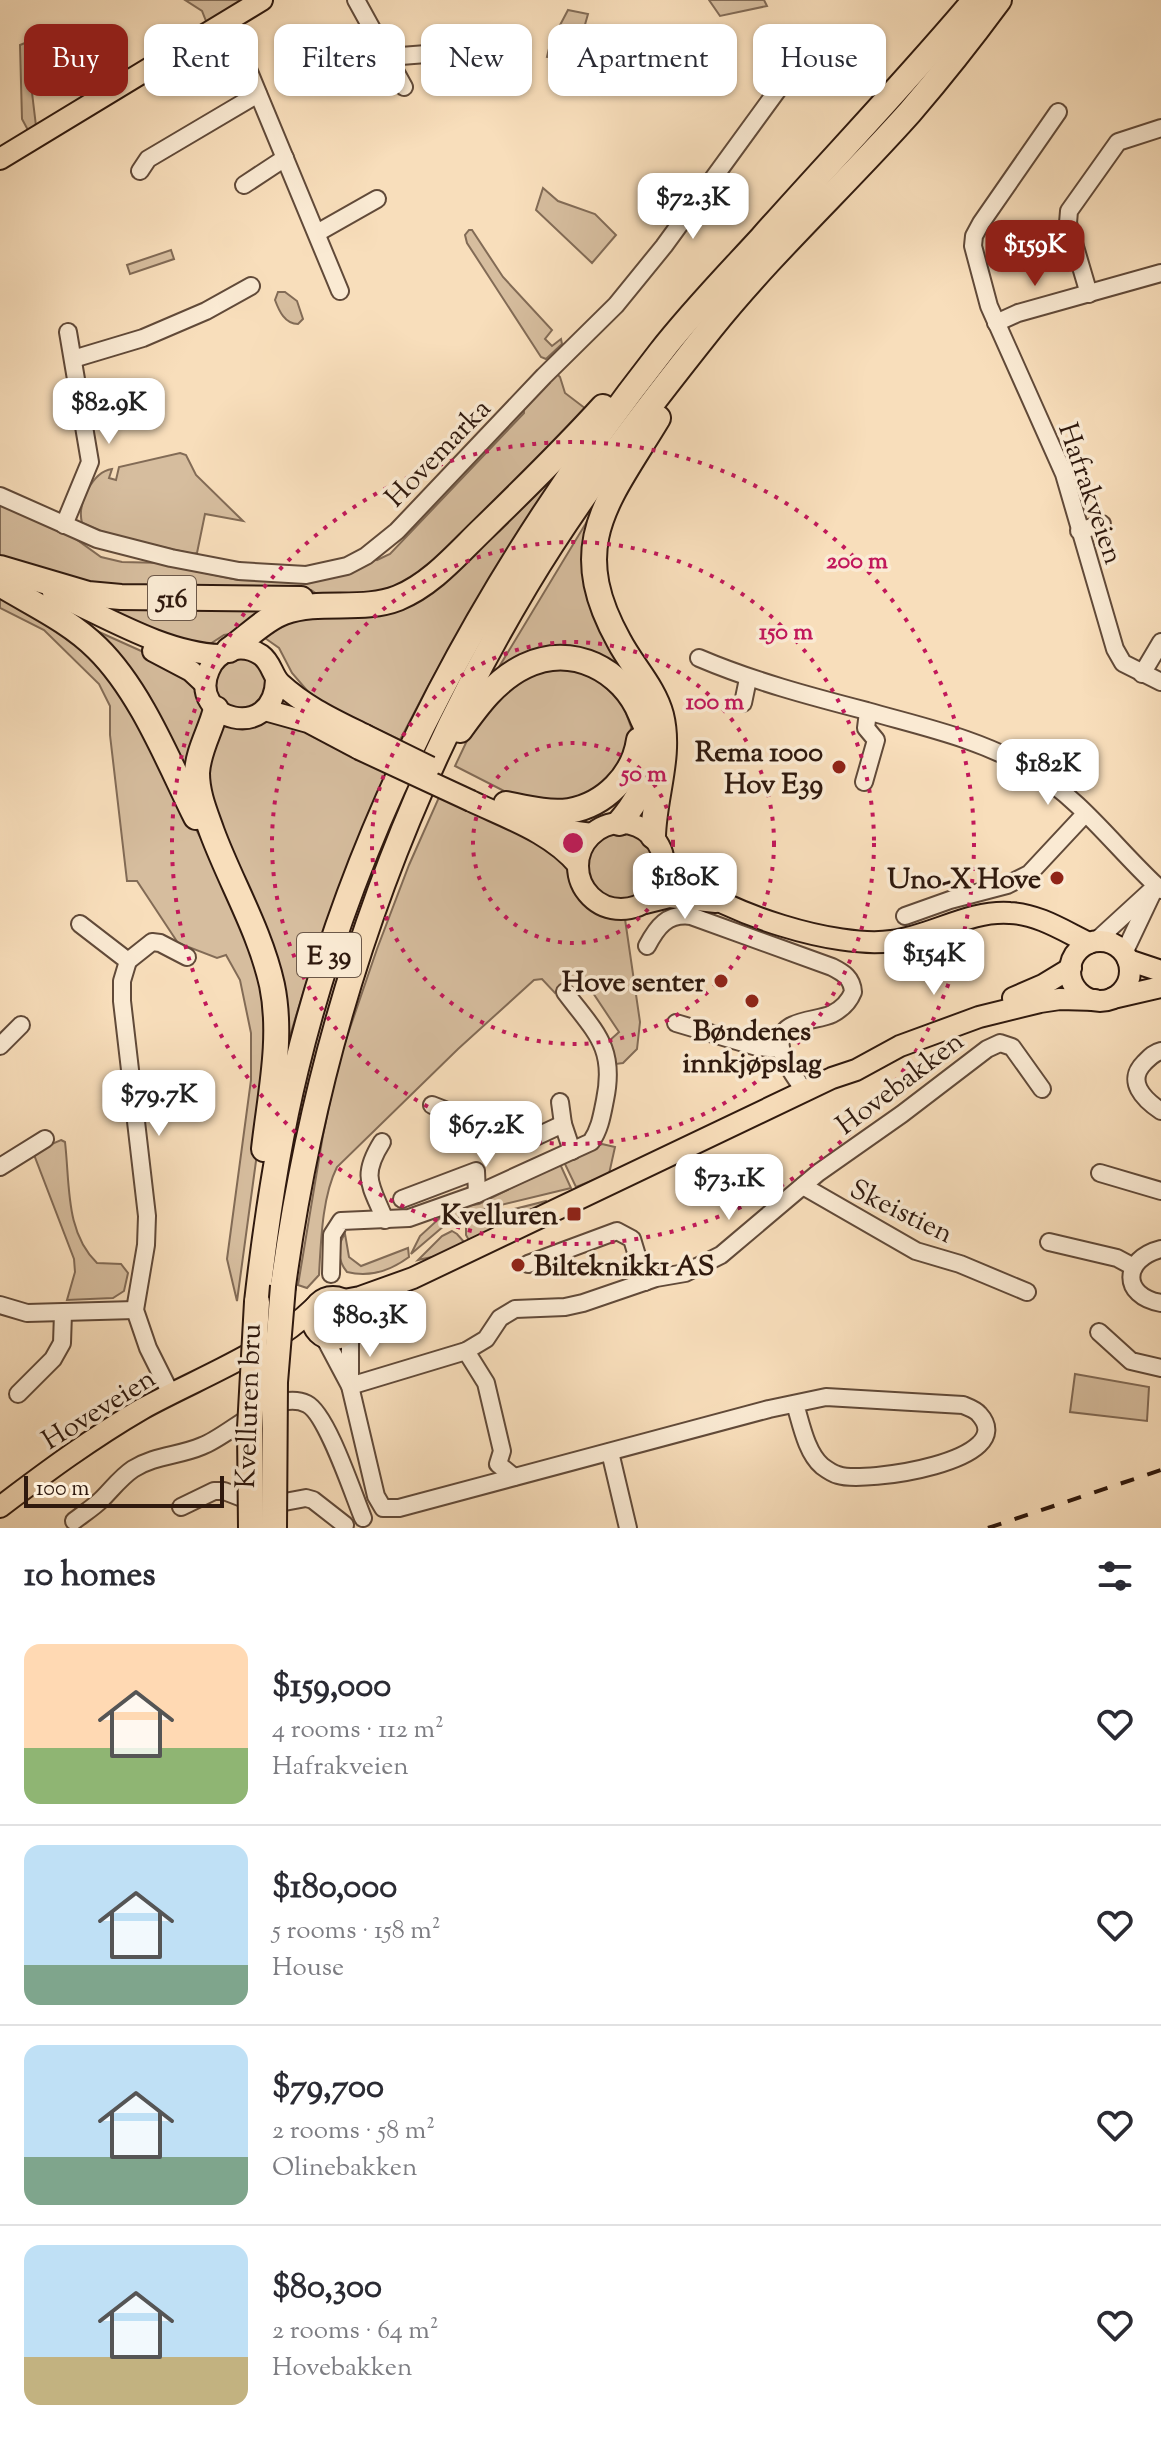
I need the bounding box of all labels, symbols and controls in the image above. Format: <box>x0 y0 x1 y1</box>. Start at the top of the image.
chip: Buy <box>24 24 128 96</box>
chip: Rent <box>144 24 258 96</box>
chip: Filters <box>274 24 405 96</box>
chip: New <box>421 24 532 96</box>
chip: Apartment <box>548 24 737 96</box>
chip: House <box>753 24 886 96</box>
pin: $72.3K <box>628 173 758 241</box>
text: $72.3K <box>656 180 730 217</box>
pin: $159K <box>979 220 1091 288</box>
text: $159K <box>1003 227 1067 264</box>
pin: $82.9K <box>44 378 174 446</box>
text: $82.9K <box>71 385 147 422</box>
street label: Hovemarka <box>377 391 501 518</box>
street label: Hafrakveien <box>1046 418 1132 570</box>
text: 200 m <box>826 545 888 579</box>
road number: 516 <box>148 576 196 620</box>
text: 150 m <box>759 616 813 650</box>
text: 100 m <box>686 686 744 720</box>
place label: Rema 1000 Hov E39 <box>695 734 823 806</box>
pin: $182K <box>992 739 1104 807</box>
text: $182K <box>1015 746 1081 783</box>
text: 50 m <box>619 758 667 792</box>
marker: Rema 1000 Hov E39 <box>830 758 848 776</box>
centre of rings <box>559 829 587 857</box>
pin: $180K <box>629 853 741 921</box>
text: $180K <box>651 860 719 897</box>
place label: Uno-X Hove <box>887 861 1041 901</box>
marker: Uno-X Hove <box>1048 869 1066 887</box>
pin: $154K <box>878 929 990 997</box>
road number: E 39 <box>297 933 361 977</box>
text: $154K <box>902 936 966 973</box>
place label: Hove senter <box>562 964 705 1004</box>
marker: Hove senter <box>712 972 730 990</box>
marker: Bøndenes innkjøpslag <box>743 992 761 1010</box>
place label: Bøndenes innkjøpslag <box>682 1013 822 1085</box>
street label: Hovebakken <box>828 1023 973 1146</box>
pin: $79.7K <box>94 1070 224 1138</box>
text: $79.7K <box>120 1077 198 1114</box>
pin: $67.2K <box>421 1101 551 1169</box>
text: $67.2K <box>448 1108 524 1145</box>
pin: $73.1K <box>664 1154 794 1222</box>
text: $73.1K <box>693 1161 765 1198</box>
street label: Skeistien <box>842 1170 959 1255</box>
place label: Kvelluren <box>441 1197 558 1237</box>
marker: Kvelluren <box>565 1205 583 1223</box>
place label: Bilteknikk1 AS <box>534 1248 714 1288</box>
marker: Bilteknikk1 AS <box>509 1256 527 1274</box>
pin: $80.3K <box>305 1291 435 1359</box>
text: $80.3K <box>332 1298 408 1335</box>
street label: Kvelluren bru <box>227 1323 273 1489</box>
street label: Hoveveien <box>35 1360 164 1461</box>
scale bar <box>24 1472 224 1508</box>
text: 100 m <box>36 1474 89 1506</box>
text: 10 homes <box>24 1552 156 1601</box>
icon: filters <box>1093 1554 1137 1598</box>
text: $159,000 <box>272 1663 391 1712</box>
icon: home <box>88 1676 184 1772</box>
icon: heart <box>1093 1702 1137 1746</box>
text: 4 rooms · 112 m² <box>272 1712 444 1749</box>
text: Hafrakveien <box>272 1749 409 1786</box>
text: $180,000 <box>272 1864 397 1913</box>
icon: home <box>88 1877 184 1973</box>
icon: heart <box>1093 1903 1137 1947</box>
text: 5 rooms · 158 m² <box>272 1913 441 1950</box>
text: House <box>272 1950 344 1987</box>
text: $79,700 <box>272 2064 384 2113</box>
icon: home <box>88 2077 184 2173</box>
icon: heart <box>1093 2103 1137 2147</box>
text: 2 rooms · 58 m² <box>272 2113 435 2150</box>
text: Olinebakken <box>272 2150 417 2187</box>
text: $80,300 <box>272 2264 382 2313</box>
icon: home <box>88 2277 184 2373</box>
icon: heart <box>1093 2303 1137 2347</box>
text: 2 rooms · 64 m² <box>272 2313 439 2350</box>
text: Hovebakken <box>272 2350 412 2387</box>

